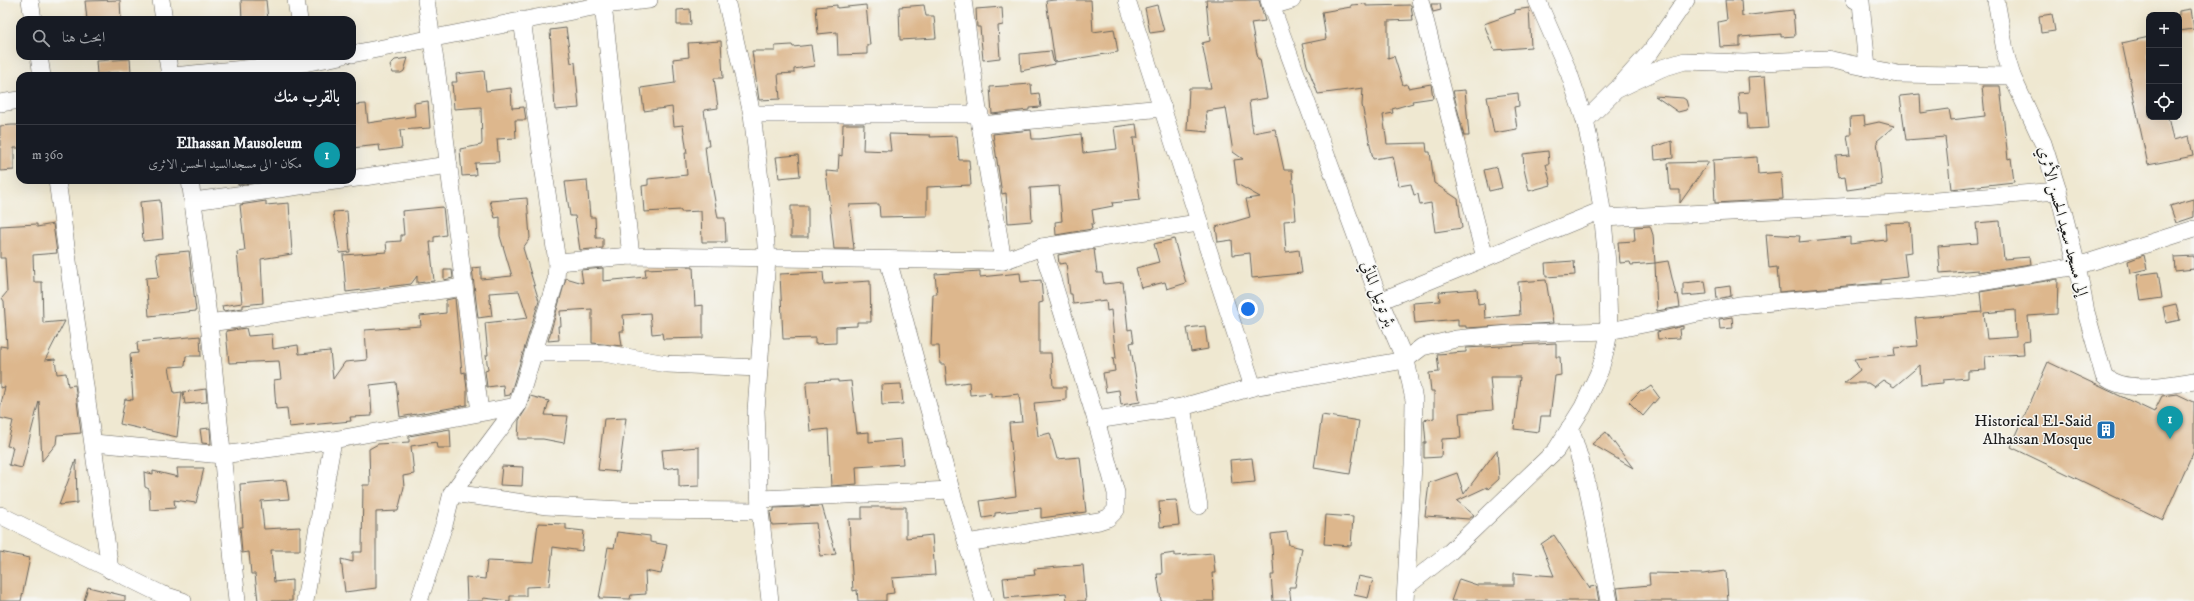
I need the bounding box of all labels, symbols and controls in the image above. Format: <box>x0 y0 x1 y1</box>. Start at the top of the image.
map controls <box>2146 12 2182 120</box>
button: + <box>2146 12 2182 48</box>
search box <box>16 16 356 60</box>
icon: search <box>30 27 52 49</box>
text: ابحث هنا <box>62 28 105 47</box>
button: − <box>2146 48 2182 84</box>
button: locate <box>2146 84 2182 120</box>
text: بالقرب منك <box>274 86 340 108</box>
text: Elhassan Mausoleum <box>176 134 302 153</box>
street label: إلى مسجد سعيد الحسن الأثري <box>2031 143 2095 300</box>
text: 360 m <box>32 147 63 163</box>
text: 1 <box>325 147 329 163</box>
text: مكان · الى مسجدالسيد الحسن الاثرى <box>148 156 302 172</box>
street label: بئر توتيل المائي <box>1354 258 1400 331</box>
your location <box>1238 299 1258 319</box>
pin: 1 <box>2157 406 2183 439</box>
place label: Historical El-Said Alhassan Mosque <box>1974 411 2092 449</box>
building icon: Historical El-Said Alhassan Mosque <box>2095 419 2117 441</box>

